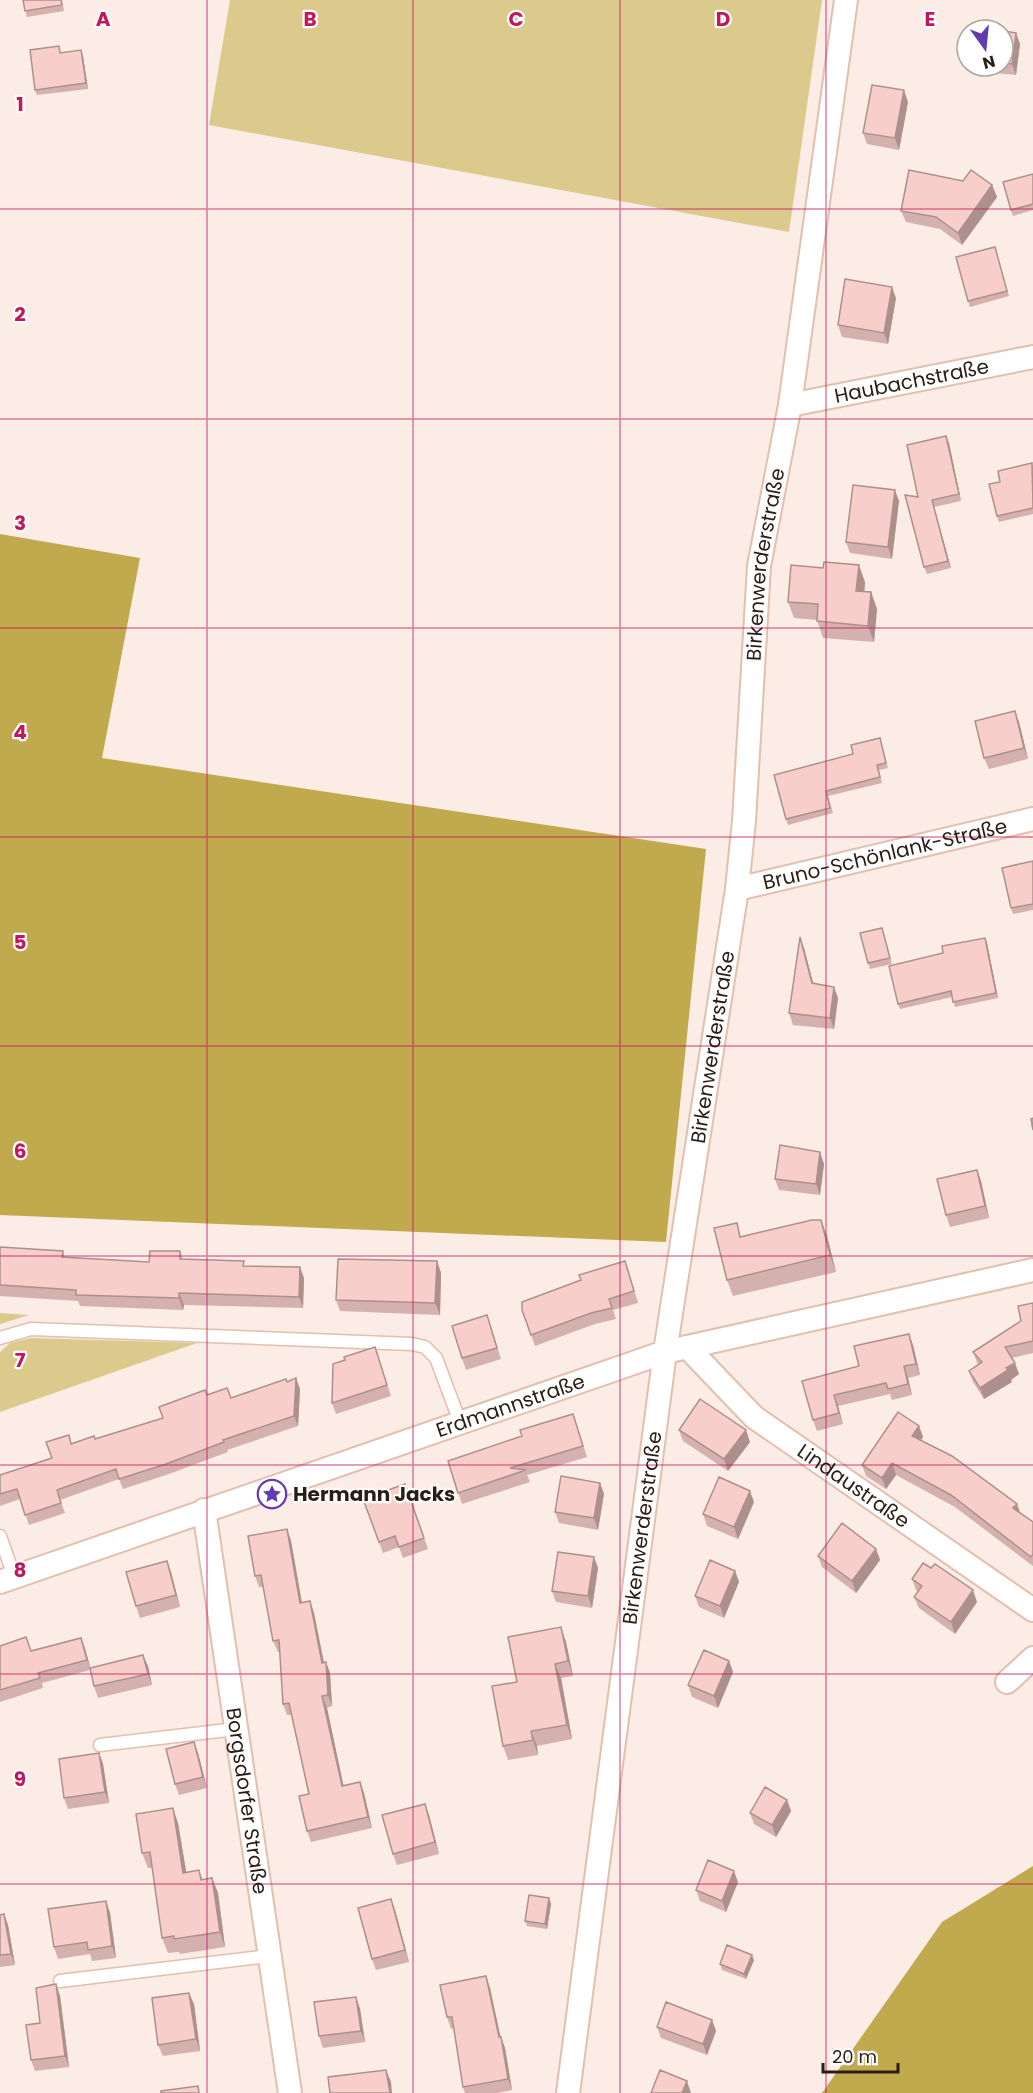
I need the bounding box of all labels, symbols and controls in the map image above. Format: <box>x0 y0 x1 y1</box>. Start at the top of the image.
text: A <box>96 5 111 33</box>
text: B <box>303 5 317 33</box>
text: C <box>508 5 524 33</box>
text: D <box>716 5 730 33</box>
text: E <box>925 5 935 33</box>
north arrow <box>955 18 1015 78</box>
text: N <box>980 49 998 75</box>
text: 1 <box>16 90 24 118</box>
text: 2 <box>14 300 26 328</box>
street label: Haubachstraße <box>832 352 991 410</box>
street label: Birkenwerderstraße <box>739 466 792 662</box>
text: 3 <box>14 509 26 537</box>
text: 4 <box>13 718 27 746</box>
street label: Bruno-Schönlank-Straße <box>760 812 1010 896</box>
text: 5 <box>14 928 27 956</box>
street label: Birkenwerderstraße <box>684 949 741 1145</box>
text: 6 <box>14 1137 26 1165</box>
text: 7 <box>15 1346 26 1374</box>
street label: Erdmannstraße <box>432 1367 589 1444</box>
street label: Birkenwerderstraße <box>615 1430 668 1626</box>
street label: Lindaustraße <box>792 1437 915 1535</box>
place icon: Hermann Jacks <box>256 1478 288 1510</box>
place label: Hermann Jacks <box>293 1480 455 1508</box>
text: 8 <box>14 1556 26 1584</box>
street label: Borgsdorfer Straße <box>219 1706 274 1896</box>
text: 9 <box>14 1765 26 1793</box>
scale bar <box>823 2036 898 2074</box>
text: 20 m <box>832 2044 877 2069</box>

